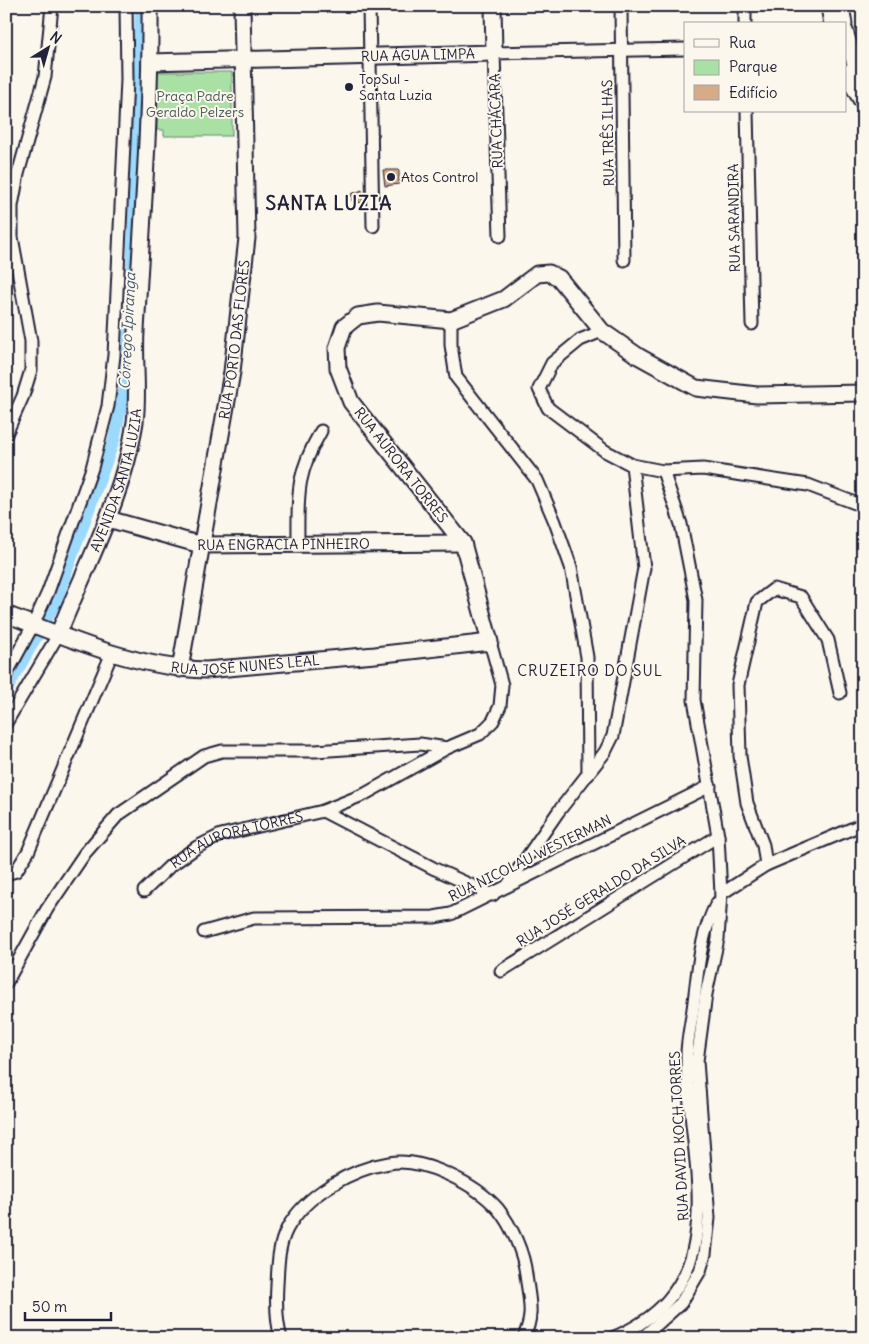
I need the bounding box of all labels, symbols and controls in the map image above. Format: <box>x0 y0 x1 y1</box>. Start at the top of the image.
north arrow <box>22 22 72 72</box>
legend <box>684 22 846 112</box>
text: N <box>47 28 65 48</box>
text: Rua <box>729 33 756 52</box>
street label: RUA ÁGUA LIMPA <box>361 45 475 65</box>
text: Parque <box>729 57 777 76</box>
place label: TopSul - Santa Luzia <box>359 70 432 104</box>
street label: RUA CHÁCARA <box>485 73 507 169</box>
street label: RUA TRÊS ILHAS <box>598 79 618 187</box>
marker: TopSul - Santa Luzia <box>343 81 355 93</box>
text: Edifício <box>729 83 777 102</box>
park label: Praça Padre Geraldo Pelzers <box>146 87 244 121</box>
street label: RUA SARANDIRA <box>724 163 744 273</box>
place label: Atos Control <box>401 168 478 186</box>
marker: Atos Control <box>385 171 397 183</box>
district label: SANTA LUZIA <box>266 191 392 215</box>
street label: RUA PORTO DAS FLORES <box>215 259 254 421</box>
water label: Córrego Ipiranga <box>114 271 140 390</box>
street label: RUA AURORA TORRES <box>350 404 452 527</box>
street label: AVENIDA SANTA LUZIA <box>86 408 145 555</box>
street label: RUA ENGRÁCIA PINHEIRO <box>197 535 370 554</box>
street label: RUA JOSÉ NUNES LEAL <box>170 651 320 679</box>
district label: CRUZEIRO DO SUL <box>517 661 663 680</box>
street label: RUA AURORA TORRES <box>166 807 305 872</box>
street label: RUA NICOLAU WESTERMAN <box>446 811 614 905</box>
street label: RUA JOSÉ GERALDO DA SILVA <box>513 831 689 951</box>
street label: RUA DAVID KOCH TORRES <box>666 1050 692 1222</box>
scale bar <box>25 1289 111 1321</box>
text: 50 m <box>32 1297 67 1316</box>

